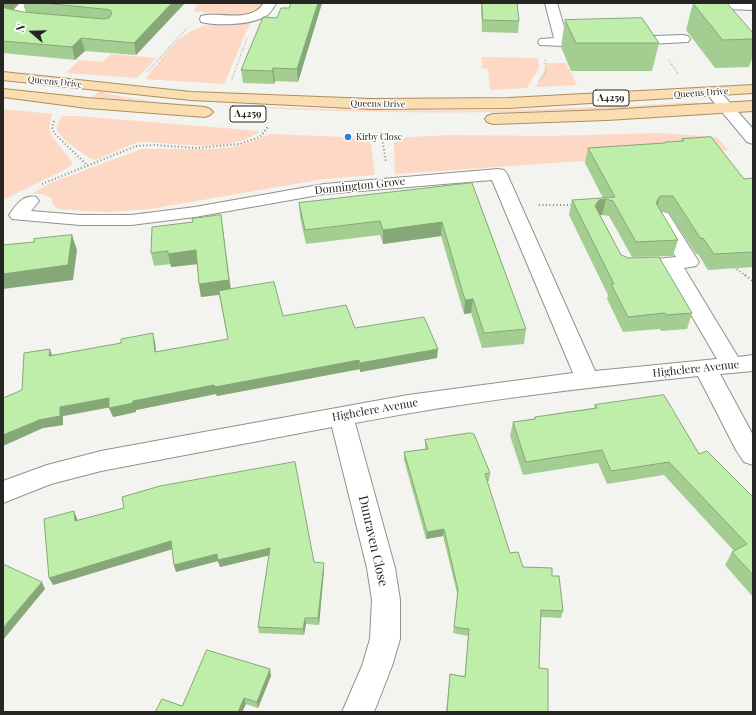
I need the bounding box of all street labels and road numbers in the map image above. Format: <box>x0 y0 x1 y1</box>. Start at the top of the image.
street label: Queens Drive <box>27 74 83 90</box>
street label: Queens Drive <box>673 86 729 100</box>
road number: A4259 <box>593 90 629 106</box>
street label: Queens Drive <box>351 98 405 110</box>
road number: A4259 <box>230 106 266 122</box>
street label: Donnington Grove <box>314 175 406 197</box>
street label: Highclere Avenue <box>652 358 740 380</box>
street label: Highclere Avenue <box>331 396 419 424</box>
street label: Dunraven Close <box>355 494 391 588</box>

